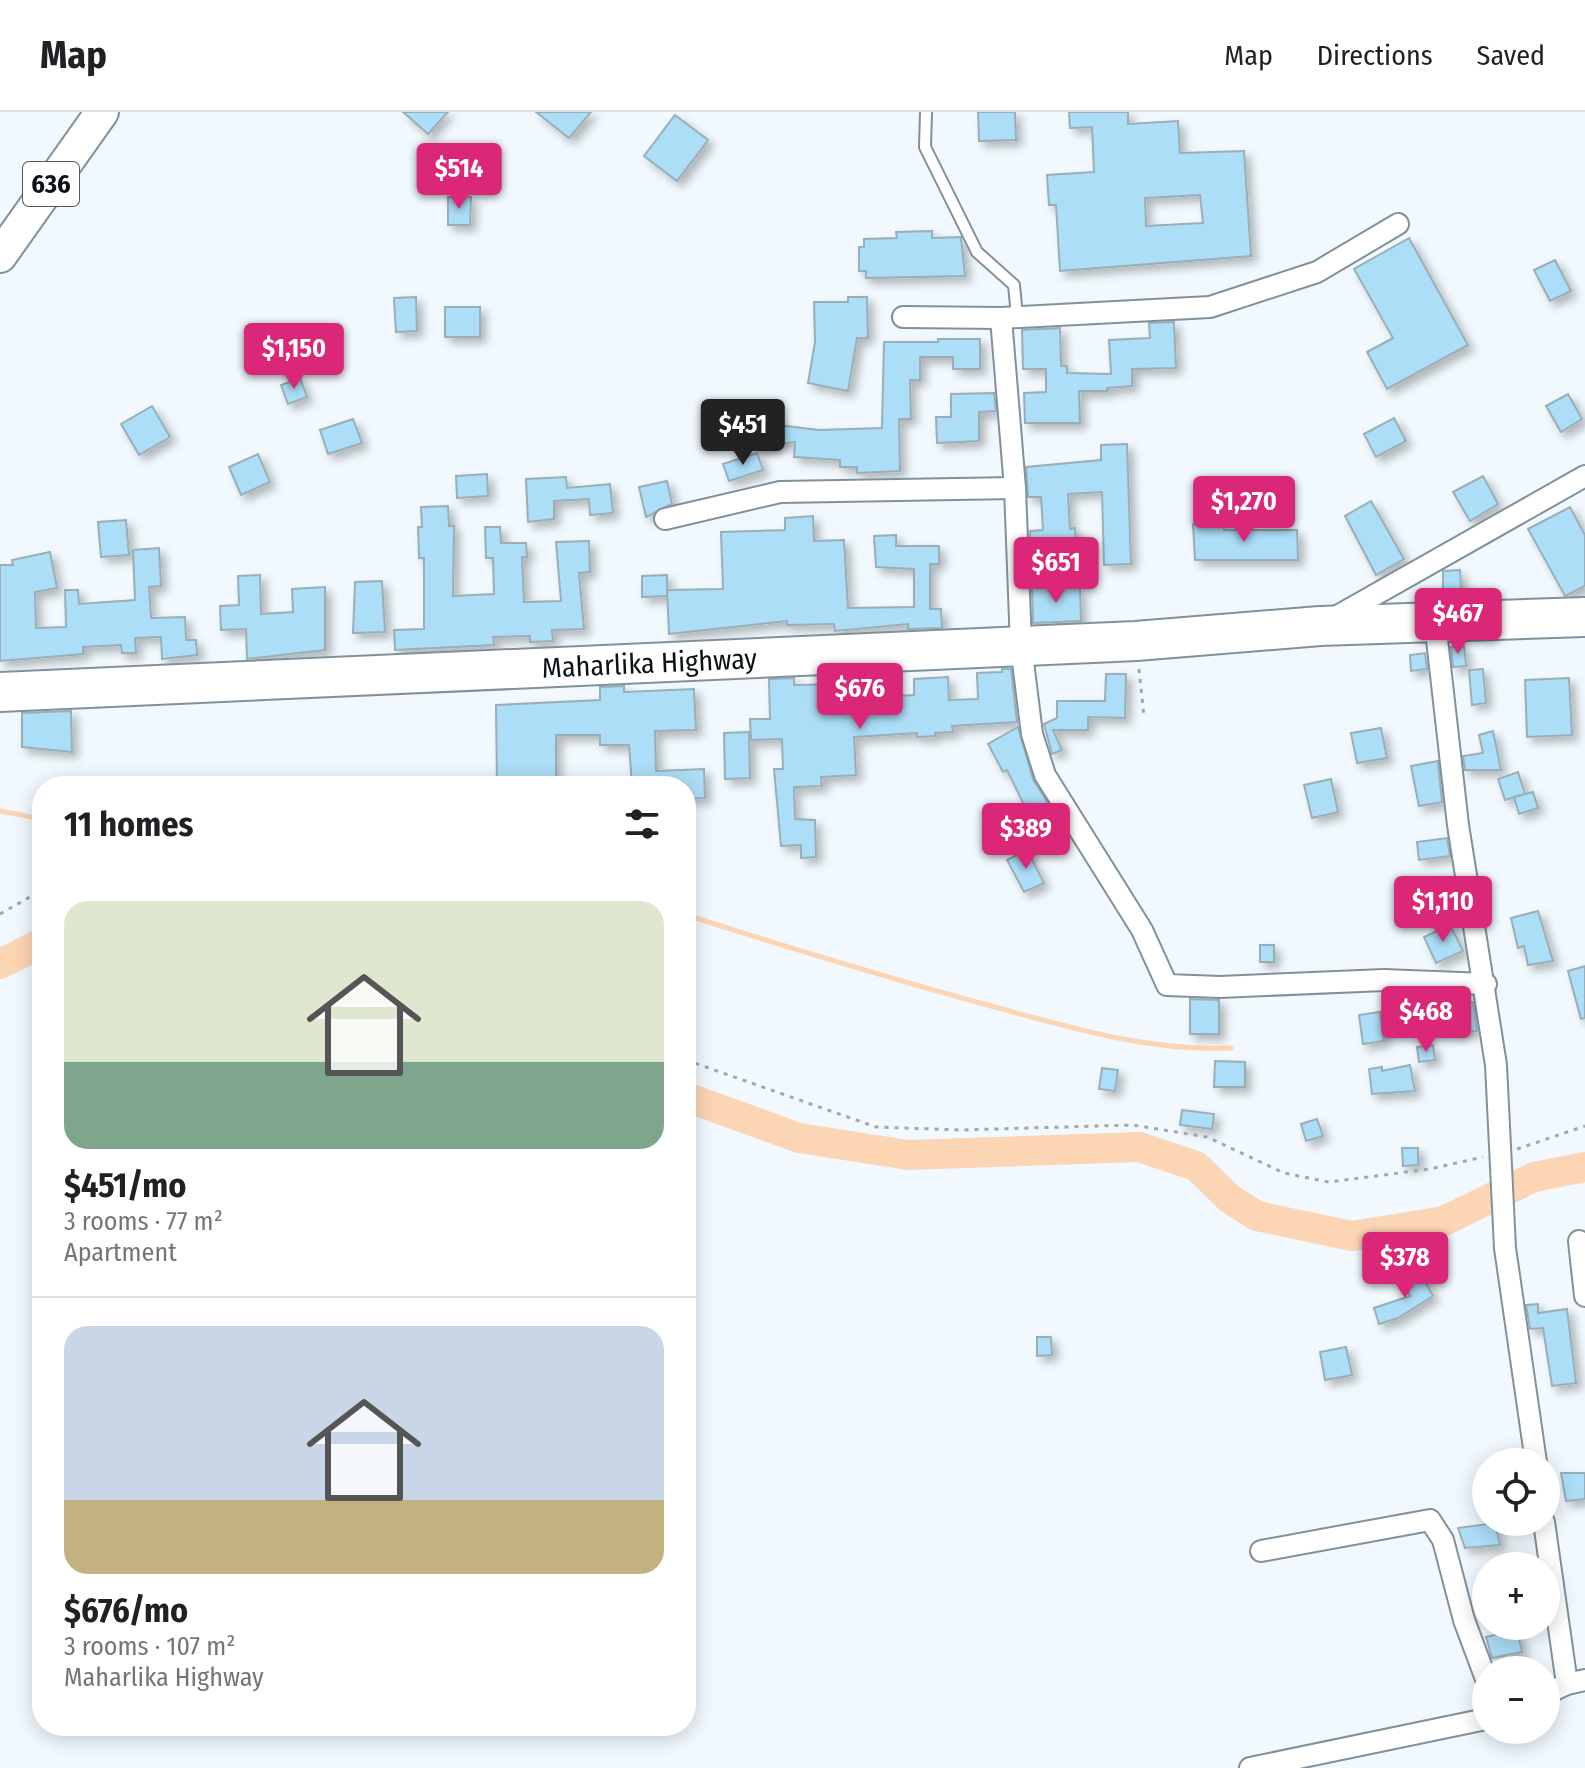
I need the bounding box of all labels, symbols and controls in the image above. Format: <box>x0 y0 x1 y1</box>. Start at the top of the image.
text: Map <box>40 32 107 78</box>
text: Map <box>1224 39 1273 72</box>
text: Directions <box>1317 39 1433 72</box>
text: Saved <box>1477 39 1545 72</box>
pin: $514 <box>412 143 506 211</box>
text: $514 <box>435 153 483 184</box>
road number: 636 <box>23 162 79 206</box>
pin: $1,150 <box>229 323 359 391</box>
text: $1,150 <box>262 333 326 364</box>
pin: $451 <box>696 399 790 467</box>
text: $451 <box>719 409 767 440</box>
pin: $1,270 <box>1179 476 1309 544</box>
text: $1,270 <box>1211 486 1277 517</box>
pin: $651 <box>1009 537 1103 605</box>
text: $651 <box>1032 547 1080 578</box>
pin: $467 <box>1411 588 1505 656</box>
text: $467 <box>1433 598 1483 629</box>
street label: Maharlika Highway <box>541 642 758 685</box>
pin: $676 <box>813 663 907 731</box>
text: $676 <box>835 673 885 704</box>
icon: filters <box>620 802 664 846</box>
pin: $389 <box>979 803 1073 871</box>
text: 11 homes <box>64 804 193 845</box>
text: $389 <box>1000 813 1052 844</box>
pin: $1,110 <box>1378 876 1508 944</box>
text: $1,110 <box>1412 886 1474 917</box>
icon: home <box>292 953 436 1097</box>
pin: $468 <box>1379 986 1473 1054</box>
text: $468 <box>1399 996 1453 1027</box>
text: $451/mo <box>64 1165 186 1206</box>
text: 3 rooms · 77 m² <box>64 1206 223 1237</box>
pin: $378 <box>1358 1232 1452 1300</box>
text: Apartment <box>64 1237 177 1268</box>
text: $378 <box>1380 1242 1430 1273</box>
icon: home <box>292 1378 436 1522</box>
map controls <box>1472 1448 1560 1744</box>
button: locate <box>1472 1448 1560 1536</box>
button: + <box>1472 1552 1560 1640</box>
text: $676/mo <box>64 1590 188 1631</box>
text: 3 rooms · 107 m² <box>64 1631 236 1662</box>
button: − <box>1472 1656 1560 1744</box>
text: Maharlika Highway <box>64 1662 264 1693</box>

